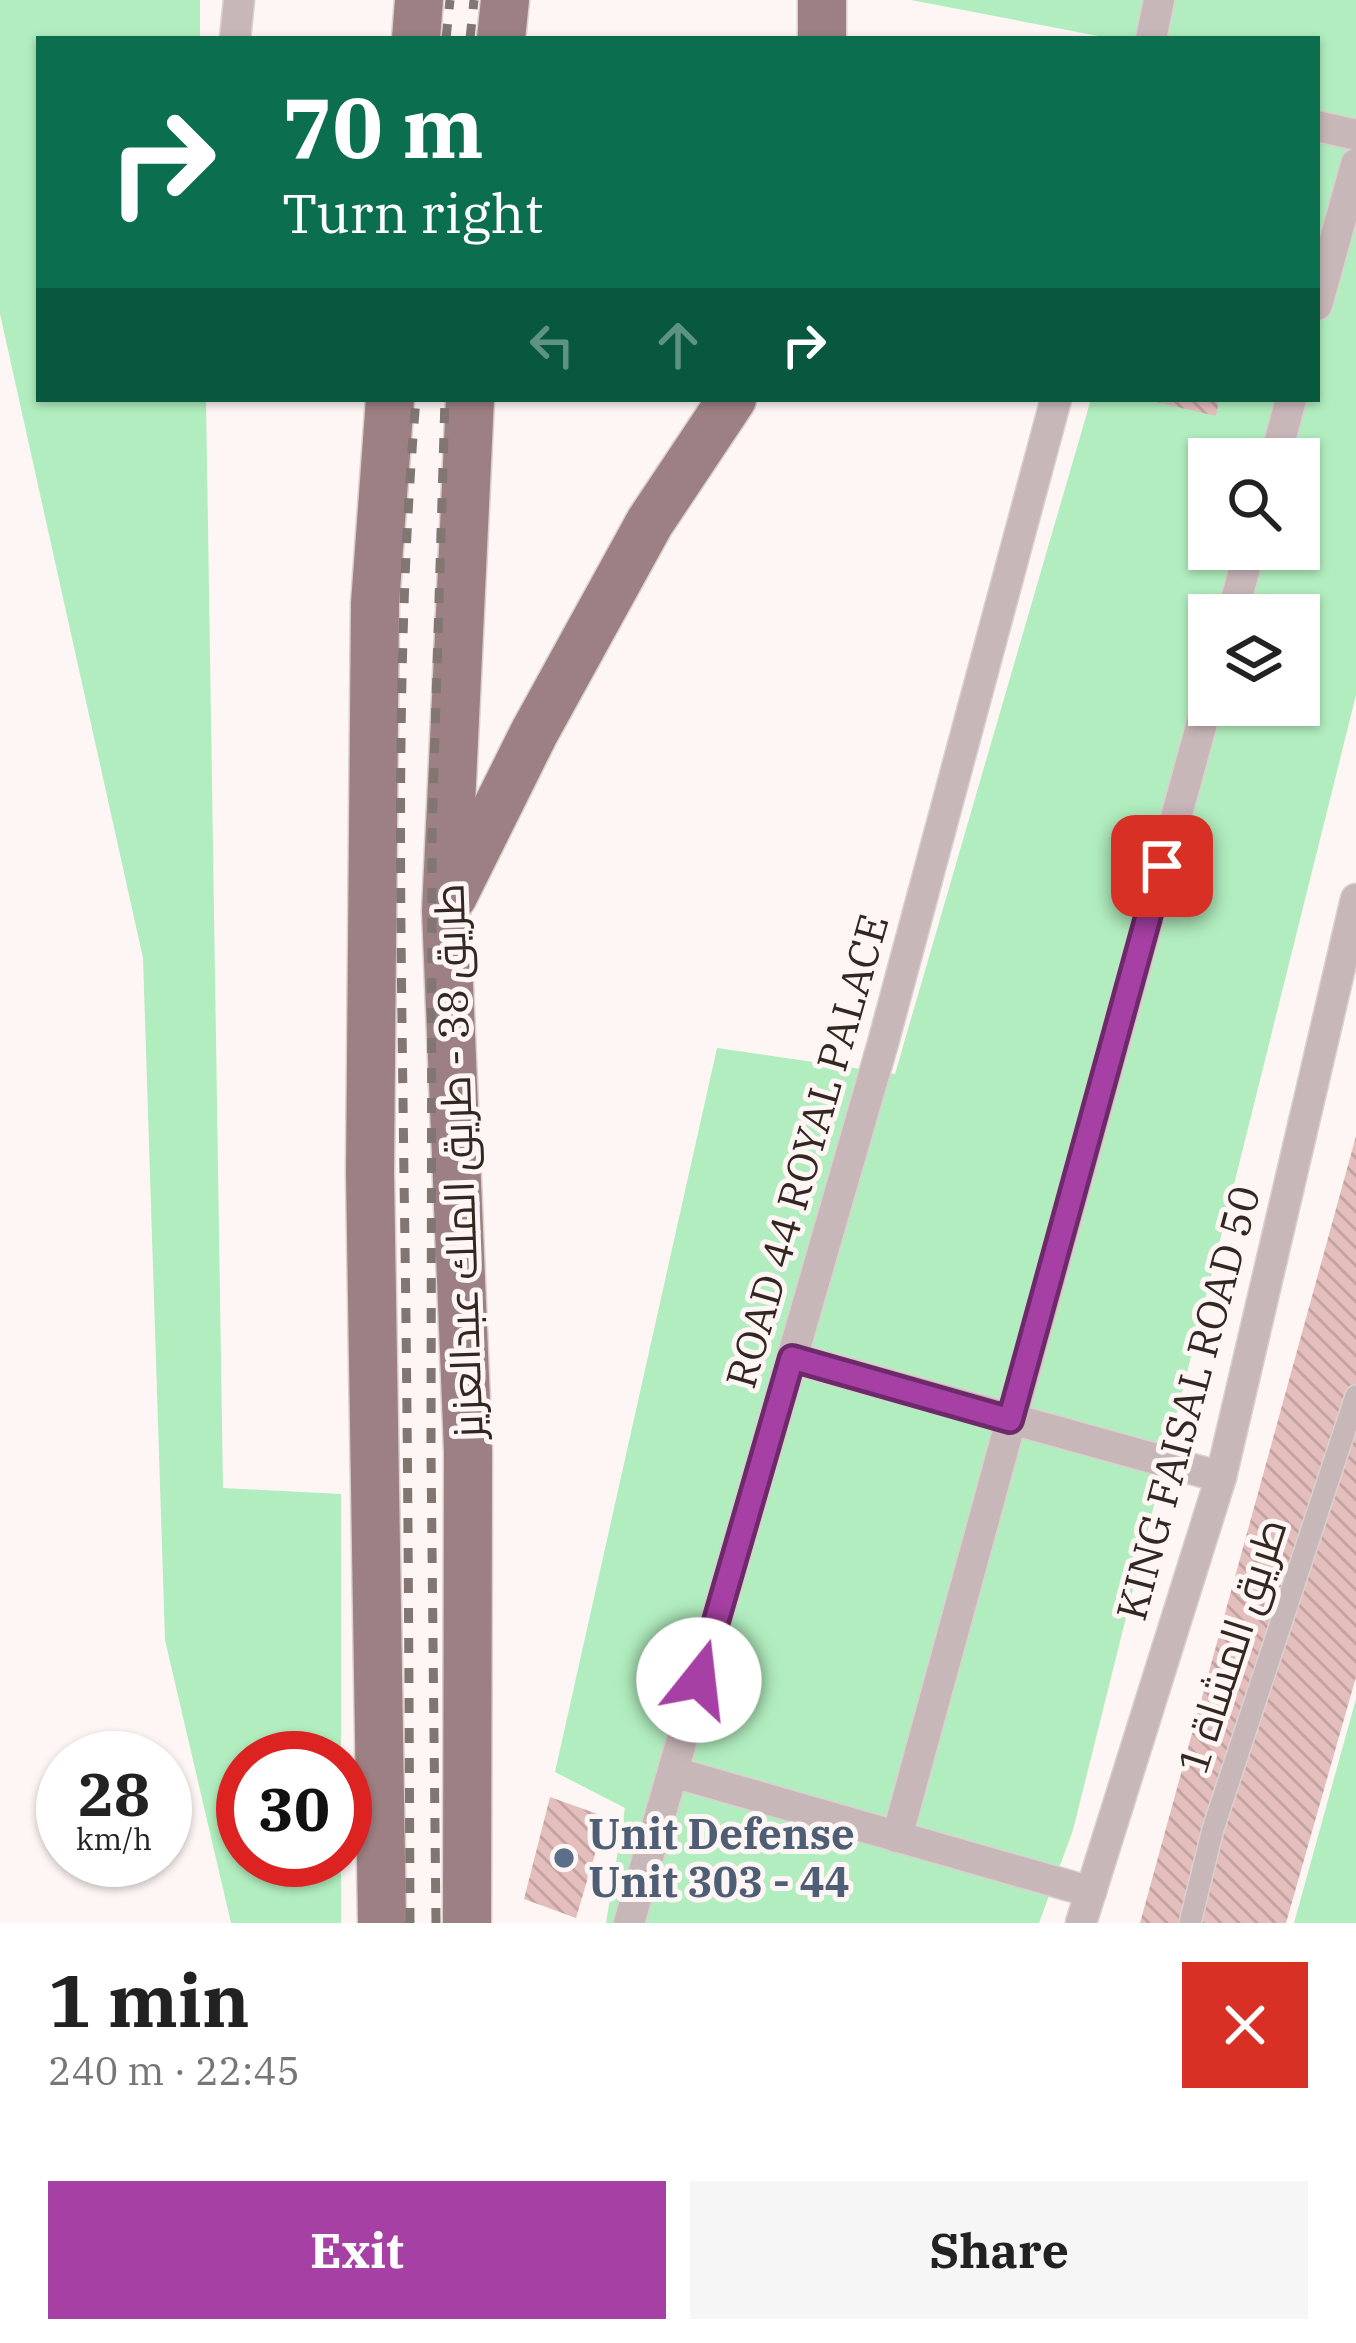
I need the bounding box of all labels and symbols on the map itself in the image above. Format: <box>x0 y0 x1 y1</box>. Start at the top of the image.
pin <box>1111 815 1213 917</box>
street label: طريق 38 - طريق الملك عبدالعزيز <box>420 883 495 1441</box>
street label: ROAD 44 ROYAL PALACE <box>713 908 901 1394</box>
street label: KING FAISAL ROAD 50 <box>1103 1180 1272 1626</box>
street label: طريق المشاة 1 <box>1164 1511 1299 1780</box>
position arrow <box>636 1617 762 1743</box>
speed limit sign: 30 <box>216 1731 372 1887</box>
place label: Unit Defense Unit 303 - 44 <box>588 1806 855 1909</box>
marker: Unit Defense Unit 303 - 44 <box>551 1845 577 1871</box>

